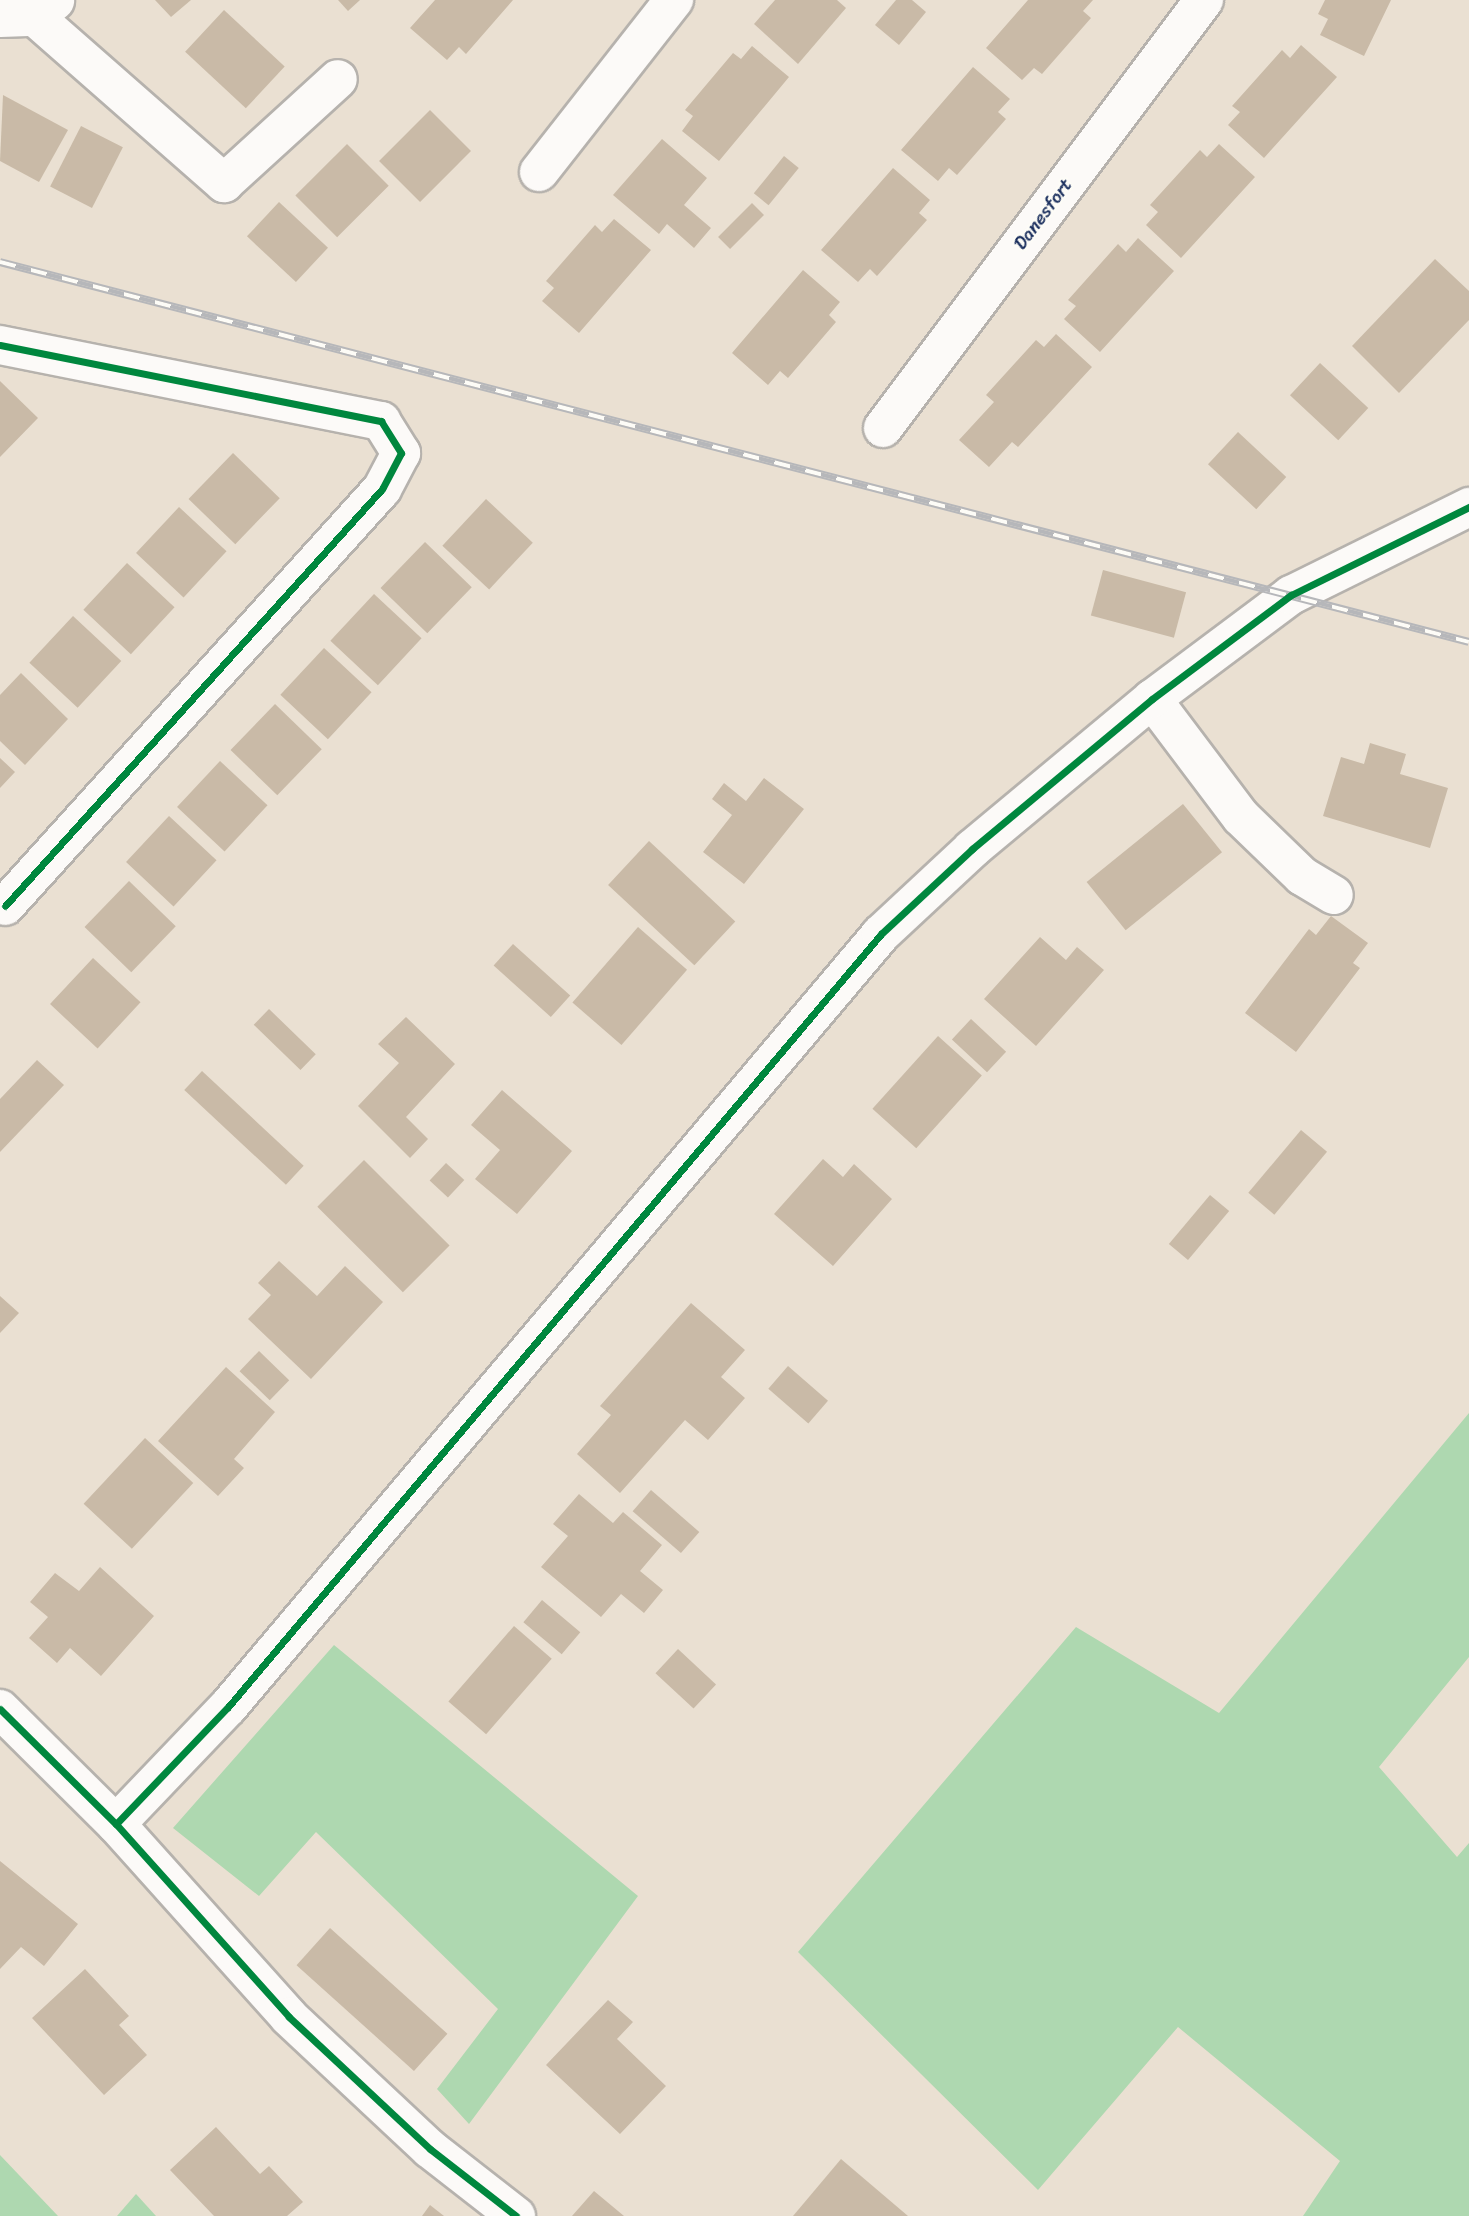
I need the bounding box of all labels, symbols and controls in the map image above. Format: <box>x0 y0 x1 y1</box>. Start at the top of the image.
street label: Danesfort <box>1009 174 1077 254</box>

